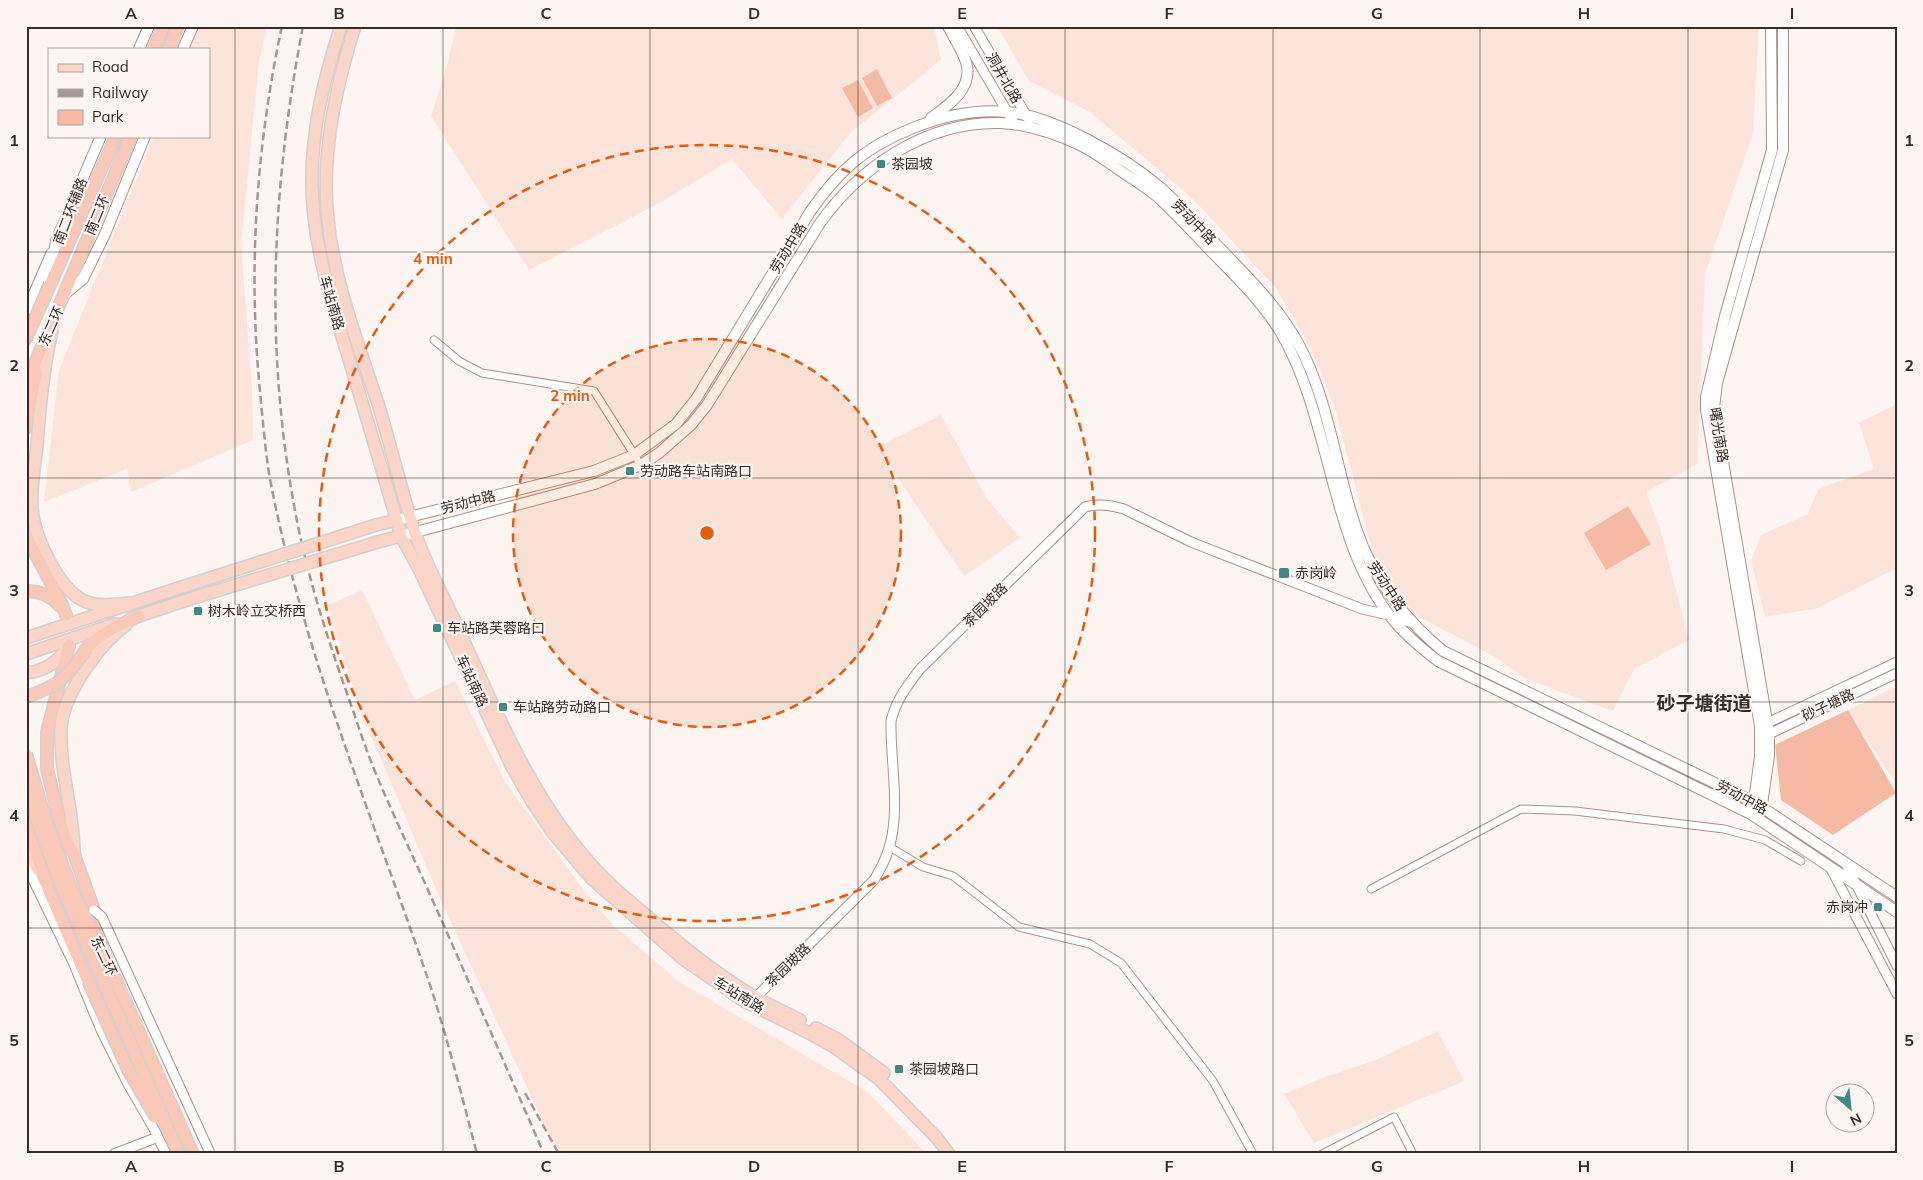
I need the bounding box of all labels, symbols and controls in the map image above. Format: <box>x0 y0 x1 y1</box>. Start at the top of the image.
text: A <box>125 3 137 23</box>
text: B <box>333 3 345 23</box>
text: C <box>541 3 552 23</box>
text: D <box>748 3 760 23</box>
text: E <box>957 3 967 23</box>
text: F <box>1164 3 1174 23</box>
text: G <box>1371 3 1383 23</box>
text: H <box>1578 3 1590 23</box>
text: I <box>1790 3 1794 23</box>
legend <box>48 48 210 138</box>
street label: 洞井北路 <box>982 49 1026 107</box>
text: Road <box>92 57 129 76</box>
text: Railway <box>92 83 148 102</box>
text: Park <box>92 107 124 126</box>
text: 1 <box>9 130 19 150</box>
text: 1 <box>1904 130 1914 150</box>
place label: 茶园坡 <box>891 155 933 173</box>
marker: 茶园坡 <box>875 158 887 170</box>
street label: 南二环辅路 <box>49 175 91 247</box>
street label: 南二环 <box>81 192 113 238</box>
street label: 劳动中路 <box>1168 196 1220 248</box>
street label: 劳动中路 <box>766 219 810 277</box>
text: 4 min <box>413 249 453 268</box>
street label: 车站南路 <box>316 274 348 332</box>
street label: 东二环 <box>34 303 68 349</box>
text: 2 <box>9 355 19 375</box>
text: 2 <box>1904 355 1914 375</box>
text: 2 min <box>550 386 590 405</box>
street label: 曙光南路 <box>1706 406 1732 464</box>
place label: 劳动路车站南路口 <box>640 462 752 480</box>
marker: 劳动路车站南路口 <box>624 465 636 477</box>
street label: 劳动中路 <box>439 486 497 518</box>
centre of rings <box>698 524 716 542</box>
street label: 劳动中路 <box>1364 558 1410 614</box>
place label: 赤岗岭 <box>1295 564 1337 582</box>
marker: 赤岗岭 <box>1277 566 1291 580</box>
street label: 茶园坡路 <box>959 579 1011 631</box>
text: 3 <box>9 580 19 600</box>
text: 3 <box>1904 580 1914 600</box>
place label: 树木岭立交桥西 <box>208 602 306 620</box>
marker: 树木岭立交桥西 <box>192 605 204 617</box>
place label: 车站路芙蓉路口 <box>447 619 545 637</box>
marker: 车站路芙蓉路口 <box>431 622 443 634</box>
street label: 车站南路 <box>452 652 492 710</box>
street label: 砂子塘路 <box>1799 685 1857 725</box>
district label: 砂子塘街道 <box>1656 691 1752 715</box>
place label: 车站路劳动路口 <box>513 698 611 716</box>
marker: 车站路劳动路口 <box>497 701 509 713</box>
street label: 劳动中路 <box>1713 776 1771 818</box>
text: 4 <box>9 805 19 825</box>
text: 4 <box>1904 805 1914 825</box>
place label: 赤岗冲 <box>1826 898 1868 916</box>
marker: 赤岗冲 <box>1872 901 1884 913</box>
street label: 东二环 <box>87 933 121 979</box>
street label: 茶园坡路 <box>762 939 814 991</box>
street label: 车站南路 <box>710 973 768 1017</box>
text: 5 <box>9 1030 19 1050</box>
text: 5 <box>1904 1030 1914 1050</box>
place label: 茶园坡路口 <box>909 1060 979 1078</box>
marker: 茶园坡路口 <box>893 1063 905 1075</box>
north arrow <box>1826 1082 1876 1132</box>
text: N <box>1847 1109 1865 1130</box>
text: A <box>125 1156 137 1176</box>
text: B <box>333 1156 345 1176</box>
text: C <box>541 1156 552 1176</box>
text: D <box>748 1156 760 1176</box>
text: E <box>957 1156 967 1176</box>
text: F <box>1164 1156 1174 1176</box>
text: G <box>1371 1156 1383 1176</box>
text: H <box>1578 1156 1590 1176</box>
text: I <box>1790 1156 1794 1176</box>

